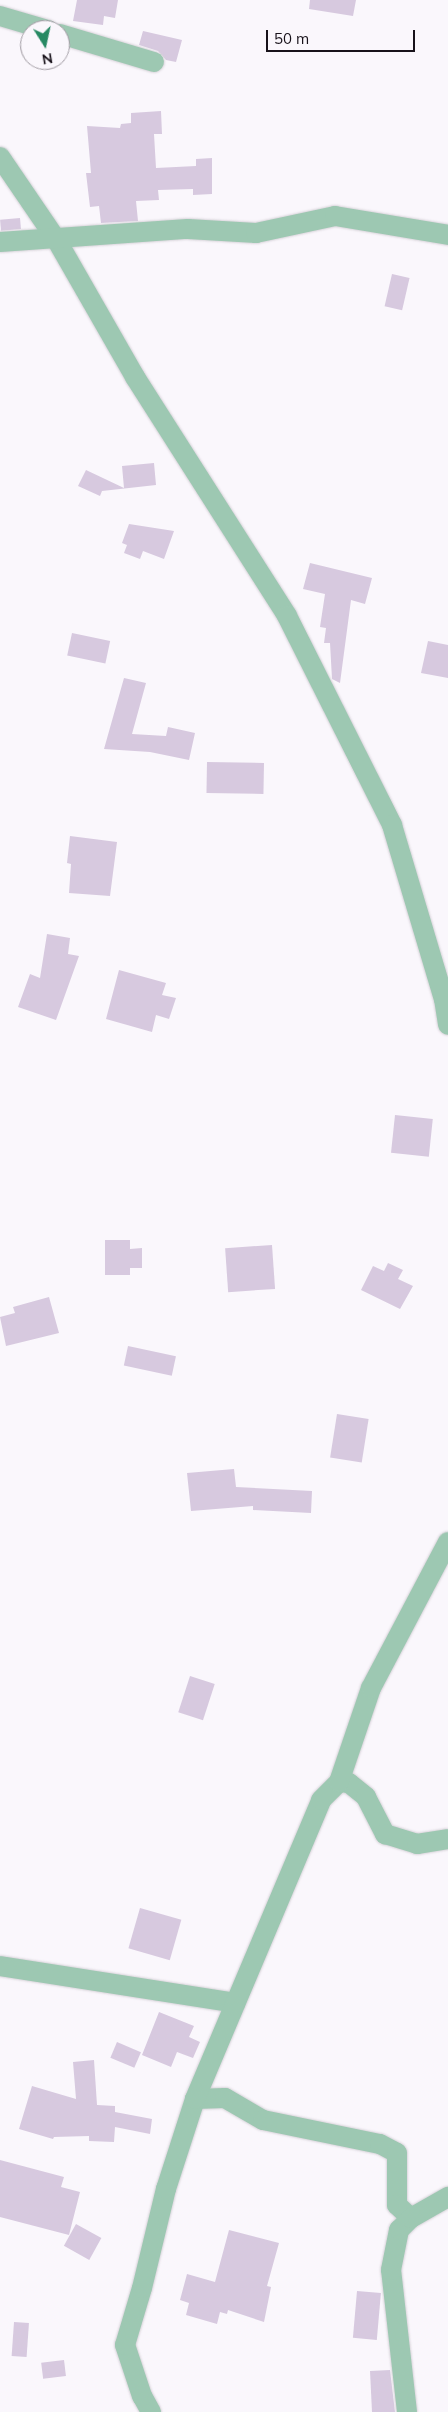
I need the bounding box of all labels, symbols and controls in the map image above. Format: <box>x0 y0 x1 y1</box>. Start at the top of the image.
north arrow <box>20 20 70 70</box>
scale bar <box>268 20 417 52</box>
text: 50 m <box>274 29 309 48</box>
text: N <box>41 49 54 69</box>

